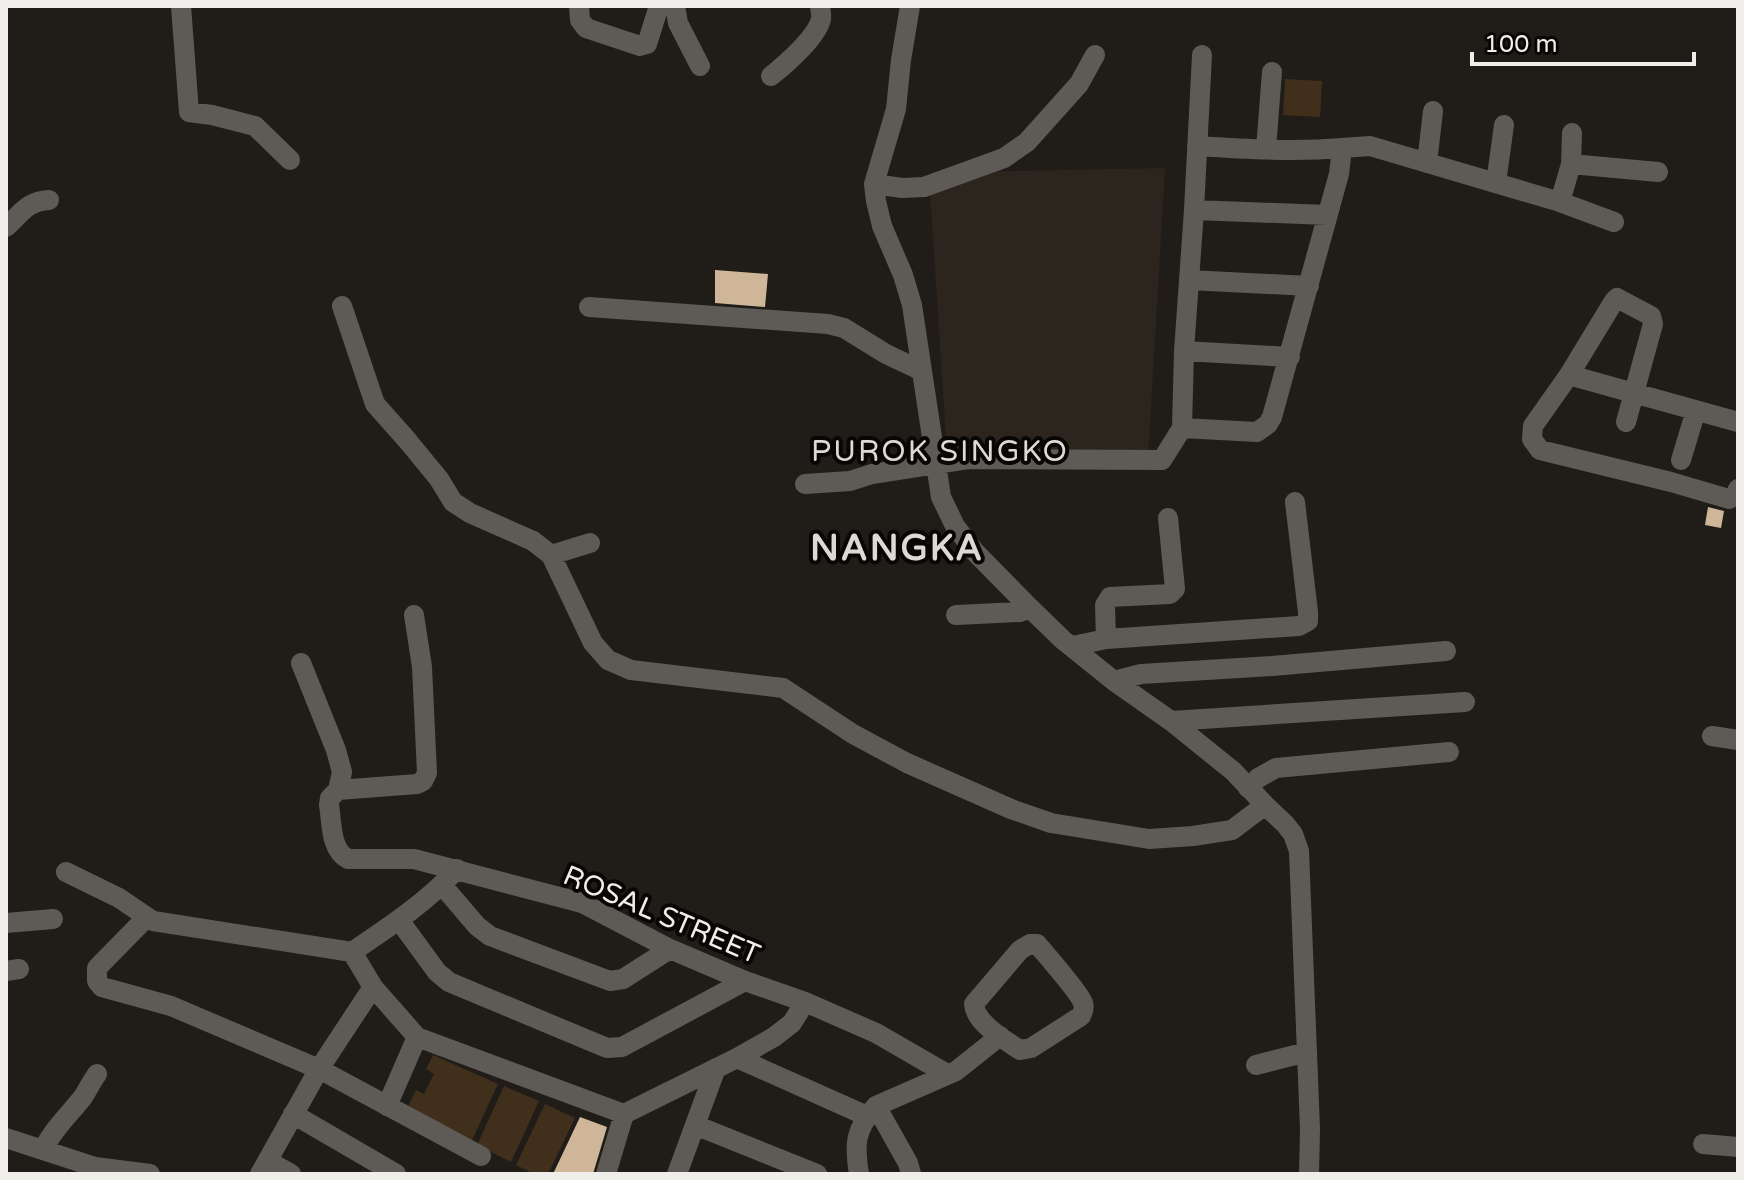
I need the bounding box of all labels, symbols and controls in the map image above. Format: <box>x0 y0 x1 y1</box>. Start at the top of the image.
scale bar <box>1472 16 1694 66</box>
text: 100 m <box>1484 30 1558 59</box>
district label: PUROK SINGKO <box>811 433 1069 470</box>
district label: NANGKA <box>810 527 984 570</box>
street label: ROSAL STREET <box>558 858 765 972</box>

